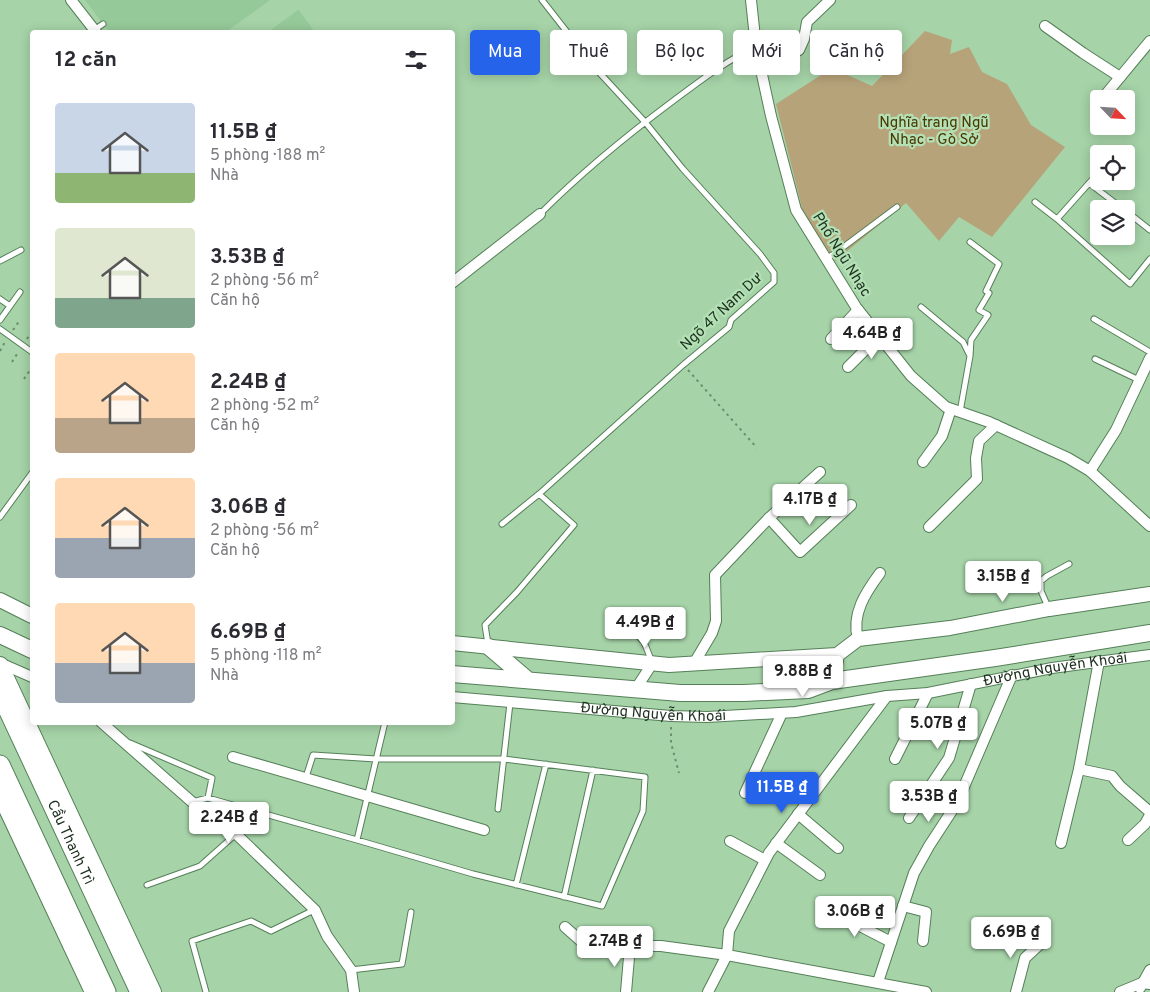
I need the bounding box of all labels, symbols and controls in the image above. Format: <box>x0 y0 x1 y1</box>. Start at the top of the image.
chip: Mua <box>470 30 540 75</box>
chip: Thuê <box>550 30 627 75</box>
chip: Bộ lọc <box>637 30 723 75</box>
chip: Mới <box>733 30 800 75</box>
chip: Căn hộ <box>810 30 902 75</box>
icon: filters <box>402 46 430 74</box>
text: 12 căn <box>55 47 117 74</box>
north arrow <box>1090 90 1135 135</box>
map controls <box>1090 90 1135 245</box>
park label: Nghĩa trang Ngũ Nhạc - Gò Sở <box>879 114 989 150</box>
text: 11.5B ₫ <box>210 119 277 146</box>
icon: home <box>95 123 155 183</box>
button: locate <box>1090 145 1135 190</box>
text: 5 phòng · 188 m² <box>210 146 325 166</box>
text: Nhà <box>210 166 239 186</box>
button: layers <box>1090 200 1135 245</box>
street label: Phố Ngũ Nhạc <box>808 209 875 301</box>
text: 3.53B ₫ <box>210 244 284 271</box>
icon: home <box>95 248 155 308</box>
street label: Ngõ 47 Nam Dư <box>677 268 768 355</box>
text: 2 phòng · 56 m² <box>210 271 319 291</box>
text: Căn hộ <box>210 291 260 311</box>
pin: 4.64B ₫ <box>826 318 918 360</box>
text: 4.64B ₫ <box>843 324 901 344</box>
text: 2.24B ₫ <box>210 369 286 396</box>
icon: home <box>95 373 155 433</box>
text: 2 phòng · 52 m² <box>210 396 319 416</box>
text: Căn hộ <box>210 416 260 436</box>
pin: 4.17B ₫ <box>764 484 856 526</box>
text: 4.17B ₫ <box>783 490 837 510</box>
text: 3.06B ₫ <box>210 494 286 521</box>
icon: home <box>95 498 155 558</box>
text: 2 phòng · 56 m² <box>210 521 319 541</box>
text: Căn hộ <box>210 541 260 561</box>
pin: 3.15B ₫ <box>957 560 1049 603</box>
text: 3.15B ₫ <box>976 567 1030 587</box>
pin: 4.49B ₫ <box>599 606 691 649</box>
text: 4.49B ₫ <box>616 613 674 633</box>
text: 6.69B ₫ <box>210 619 286 646</box>
icon: home <box>95 623 155 683</box>
text: 5 phòng · 118 m² <box>210 646 322 666</box>
street label: Đường Nguyễn Khoái <box>982 649 1129 691</box>
pin: 9.88B ₫ <box>757 656 849 698</box>
text: 9.88B ₫ <box>774 662 832 682</box>
text: Nhà <box>210 666 239 686</box>
street label: Đường Nguyễn Khoái <box>580 699 727 727</box>
pin: 5.07B ₫ <box>892 708 984 750</box>
text: 5.07B ₫ <box>910 714 966 734</box>
pin: 11.5B ₫ <box>736 772 828 814</box>
text: 11.5B ₫ <box>757 778 807 798</box>
pin: 3.53B ₫ <box>883 780 975 823</box>
text: 3.53B ₫ <box>901 787 957 807</box>
street label: Cầu Thanh Trì <box>42 797 98 888</box>
pin: 2.24B ₫ <box>183 802 275 844</box>
text: 2.24B ₫ <box>200 808 258 828</box>
pin: 3.06B ₫ <box>809 896 901 938</box>
text: 3.06B ₫ <box>826 902 884 922</box>
pin: 6.69B ₫ <box>965 916 1057 959</box>
text: 6.69B ₫ <box>982 923 1040 943</box>
pin: 2.74B ₫ <box>569 926 661 968</box>
text: 2.74B ₫ <box>588 932 642 952</box>

